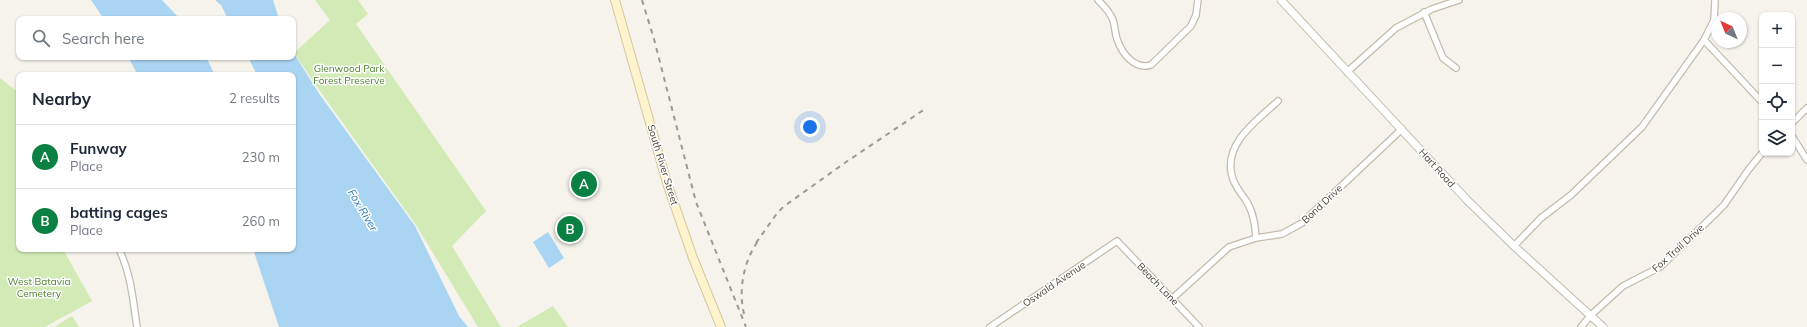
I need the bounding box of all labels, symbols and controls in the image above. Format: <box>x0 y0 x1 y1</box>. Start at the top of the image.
north arrow <box>1711 12 1747 48</box>
map controls <box>1759 12 1795 156</box>
button: + <box>1759 12 1795 48</box>
search box <box>16 16 296 60</box>
icon: search <box>30 27 52 49</box>
text: Search here <box>62 29 144 48</box>
button: − <box>1759 48 1795 84</box>
park label: Glenwood Park Forest Preserve <box>313 62 385 87</box>
button: locate <box>1759 84 1795 120</box>
text: Nearby <box>32 88 91 109</box>
text: 2 results <box>229 90 280 106</box>
your location <box>800 117 820 137</box>
button: layers <box>1759 120 1795 156</box>
street label: South River Street <box>645 123 682 207</box>
text: Funway <box>70 139 127 158</box>
street label: Hart Road <box>1416 146 1458 190</box>
text: A <box>40 149 50 165</box>
text: 230 m <box>242 149 280 165</box>
text: Place <box>70 158 103 174</box>
pin: A <box>571 169 597 199</box>
street label: Bond Drive <box>1299 182 1345 226</box>
water label: Fox River <box>345 186 382 235</box>
text: batting cages <box>70 203 168 222</box>
text: B <box>41 213 49 229</box>
text: 260 m <box>242 213 280 229</box>
pin: B <box>557 214 583 244</box>
street label: Fox Trail Drive <box>1649 221 1707 275</box>
text: Place <box>70 222 103 238</box>
street label: Oswald Avenue <box>1020 258 1088 310</box>
street label: Beach Lane <box>1134 260 1182 308</box>
park label: West Batavia Cemetery <box>8 275 70 300</box>

